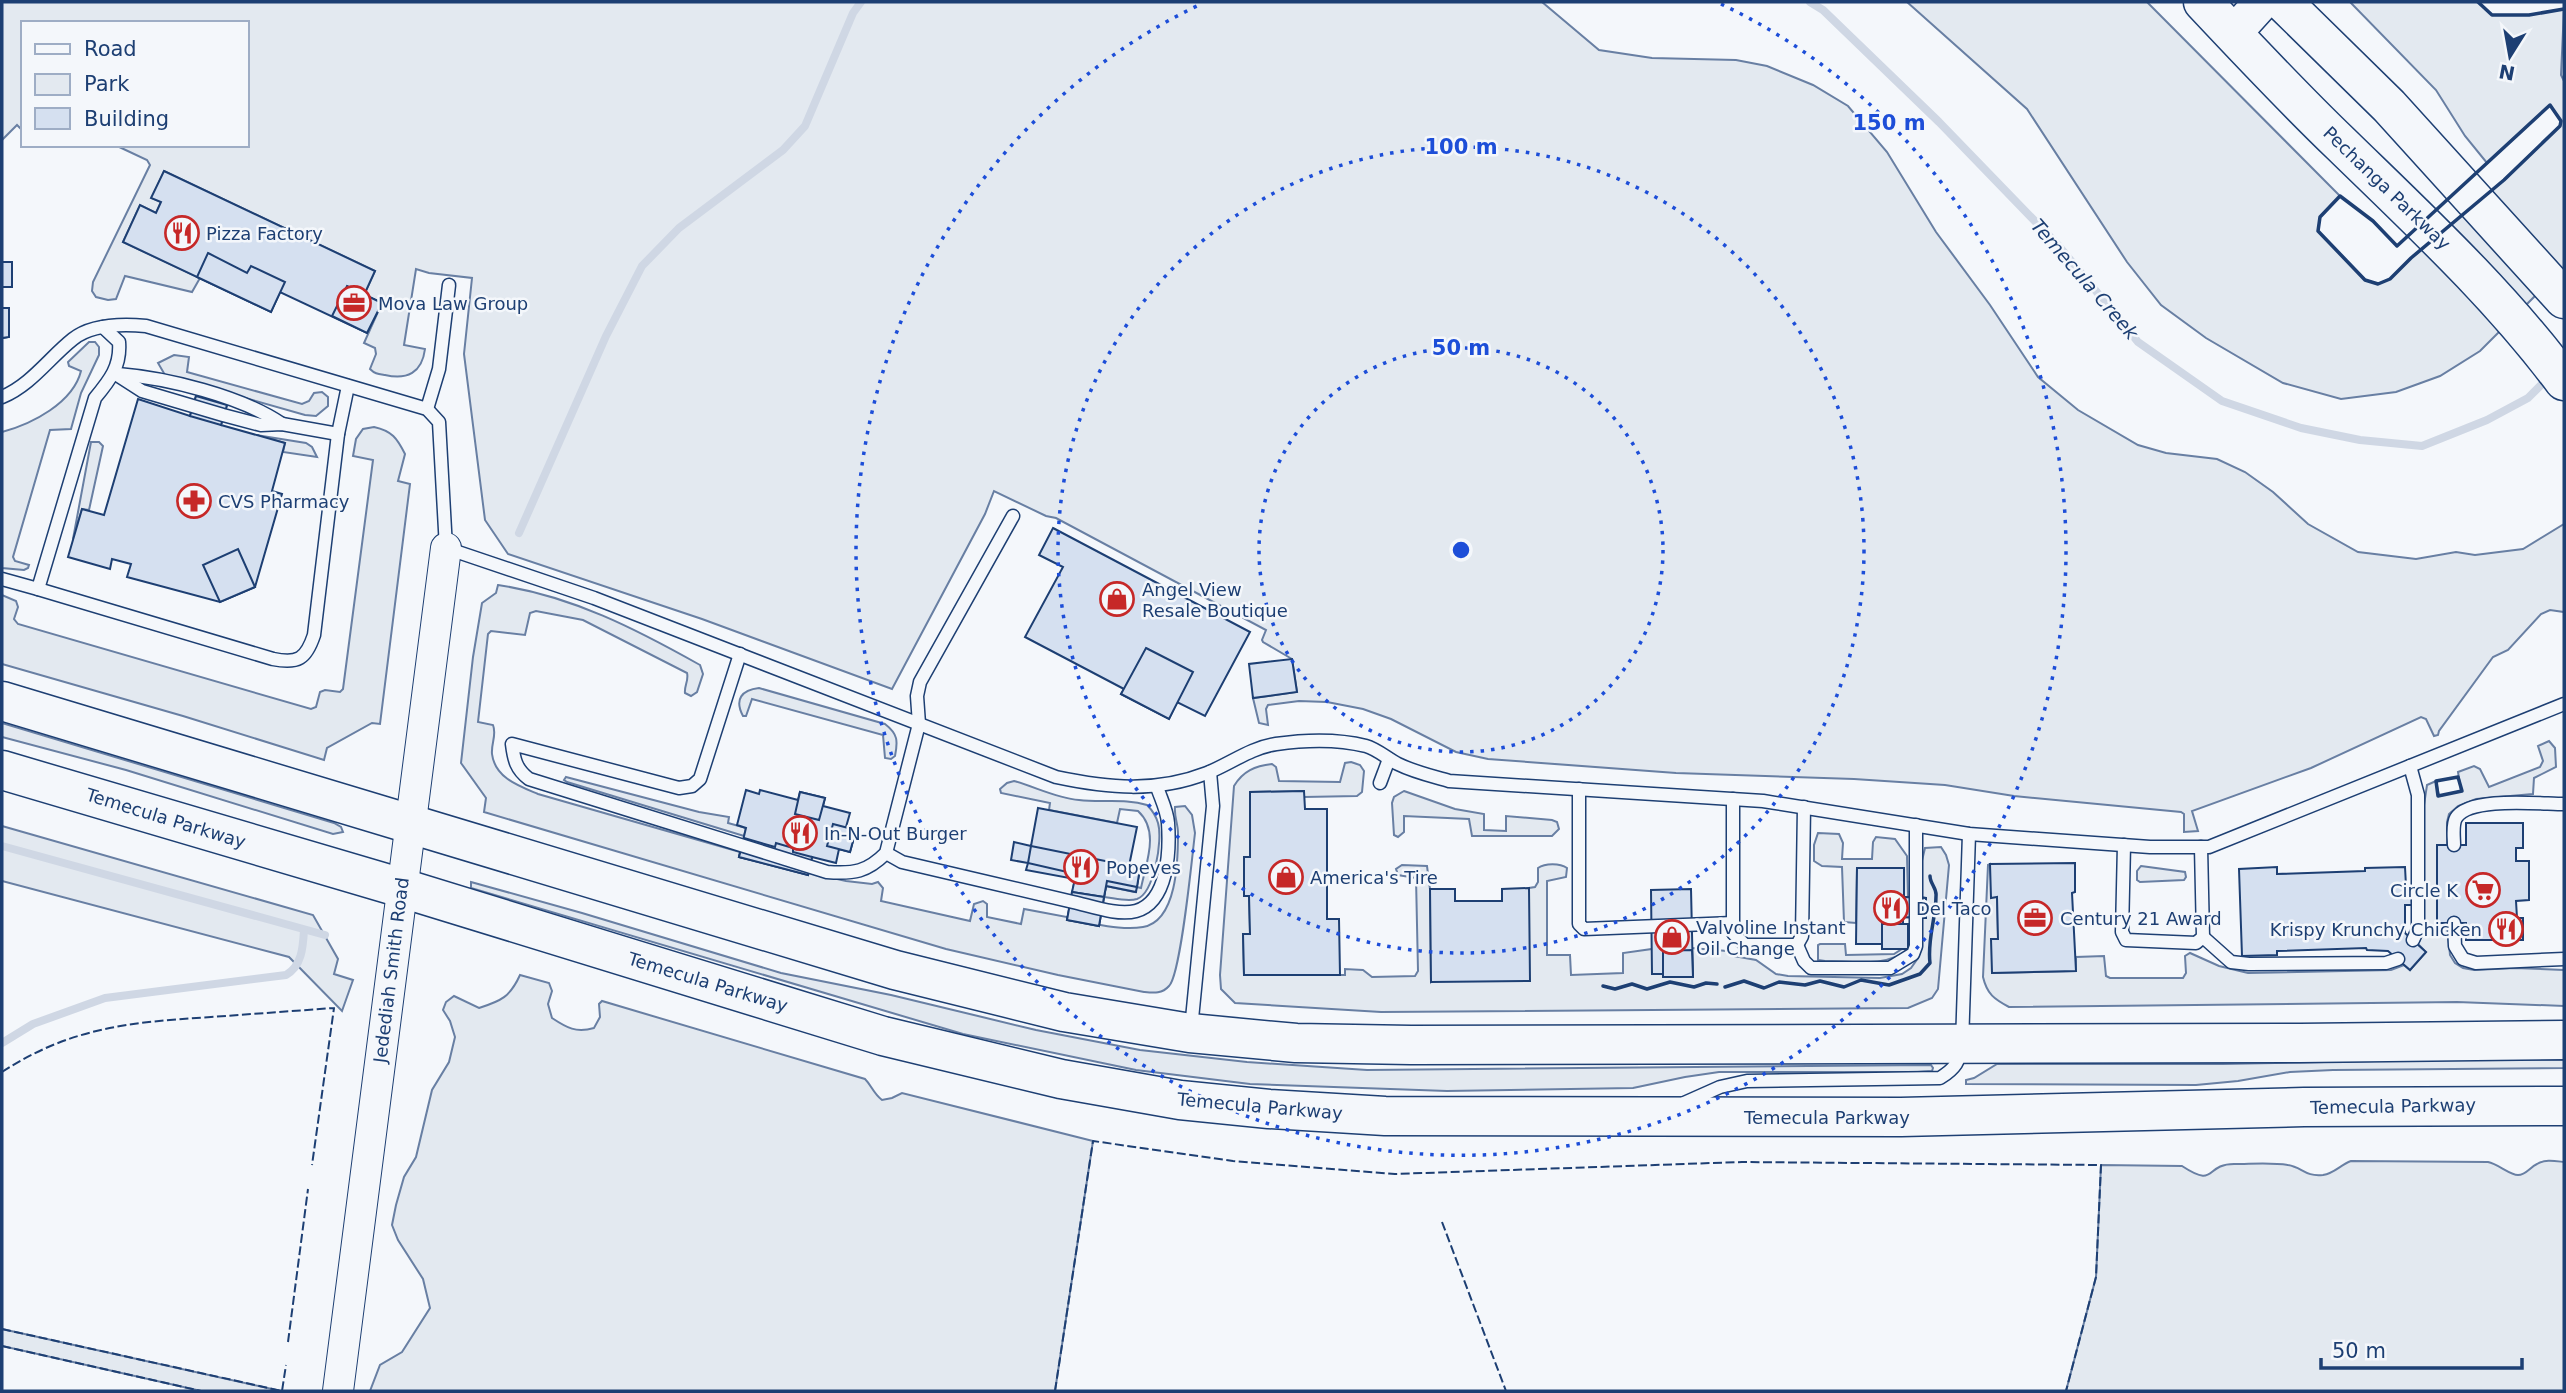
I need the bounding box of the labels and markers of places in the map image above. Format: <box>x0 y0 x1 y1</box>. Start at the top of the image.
restaurant icon: Pizza Factory <box>163 214 201 252</box>
place label: Pizza Factory <box>206 223 323 244</box>
office icon: Mova Law Group <box>335 284 373 322</box>
place label: Mova Law Group <box>378 293 528 314</box>
pharmacy icon: CVS Pharmacy <box>175 482 213 520</box>
place label: CVS Pharmacy <box>218 491 350 512</box>
centre of rings <box>1449 538 1473 562</box>
place label: Angel View Resale Boutique <box>1142 579 1288 621</box>
shop icon: Angel View Resale Boutique <box>1098 580 1136 618</box>
restaurant icon: In-N-Out Burger <box>781 814 819 852</box>
place label: In-N-Out Burger <box>824 823 967 844</box>
restaurant icon: Popeyes <box>1062 848 1100 886</box>
place label: Popeyes <box>1106 857 1181 878</box>
shop icon: America's Tire <box>1267 858 1305 896</box>
place label: America's Tire <box>1310 867 1438 888</box>
supermarket icon: Circle K <box>2464 871 2502 909</box>
place label: Circle K <box>2390 880 2459 901</box>
restaurant icon: Del Taco <box>1872 889 1910 927</box>
place label: Del Taco <box>1916 898 1992 919</box>
office icon: Century 21 Award <box>2016 899 2054 937</box>
place label: Century 21 Award <box>2060 908 2222 929</box>
restaurant icon: Krispy Krunchy Chicken <box>2487 910 2525 948</box>
place label: Valvoline Instant Oil Change <box>1696 917 1845 959</box>
shop icon: Valvoline Instant Oil Change <box>1653 918 1691 956</box>
place label: Krispy Krunchy Chicken <box>2270 919 2482 940</box>

